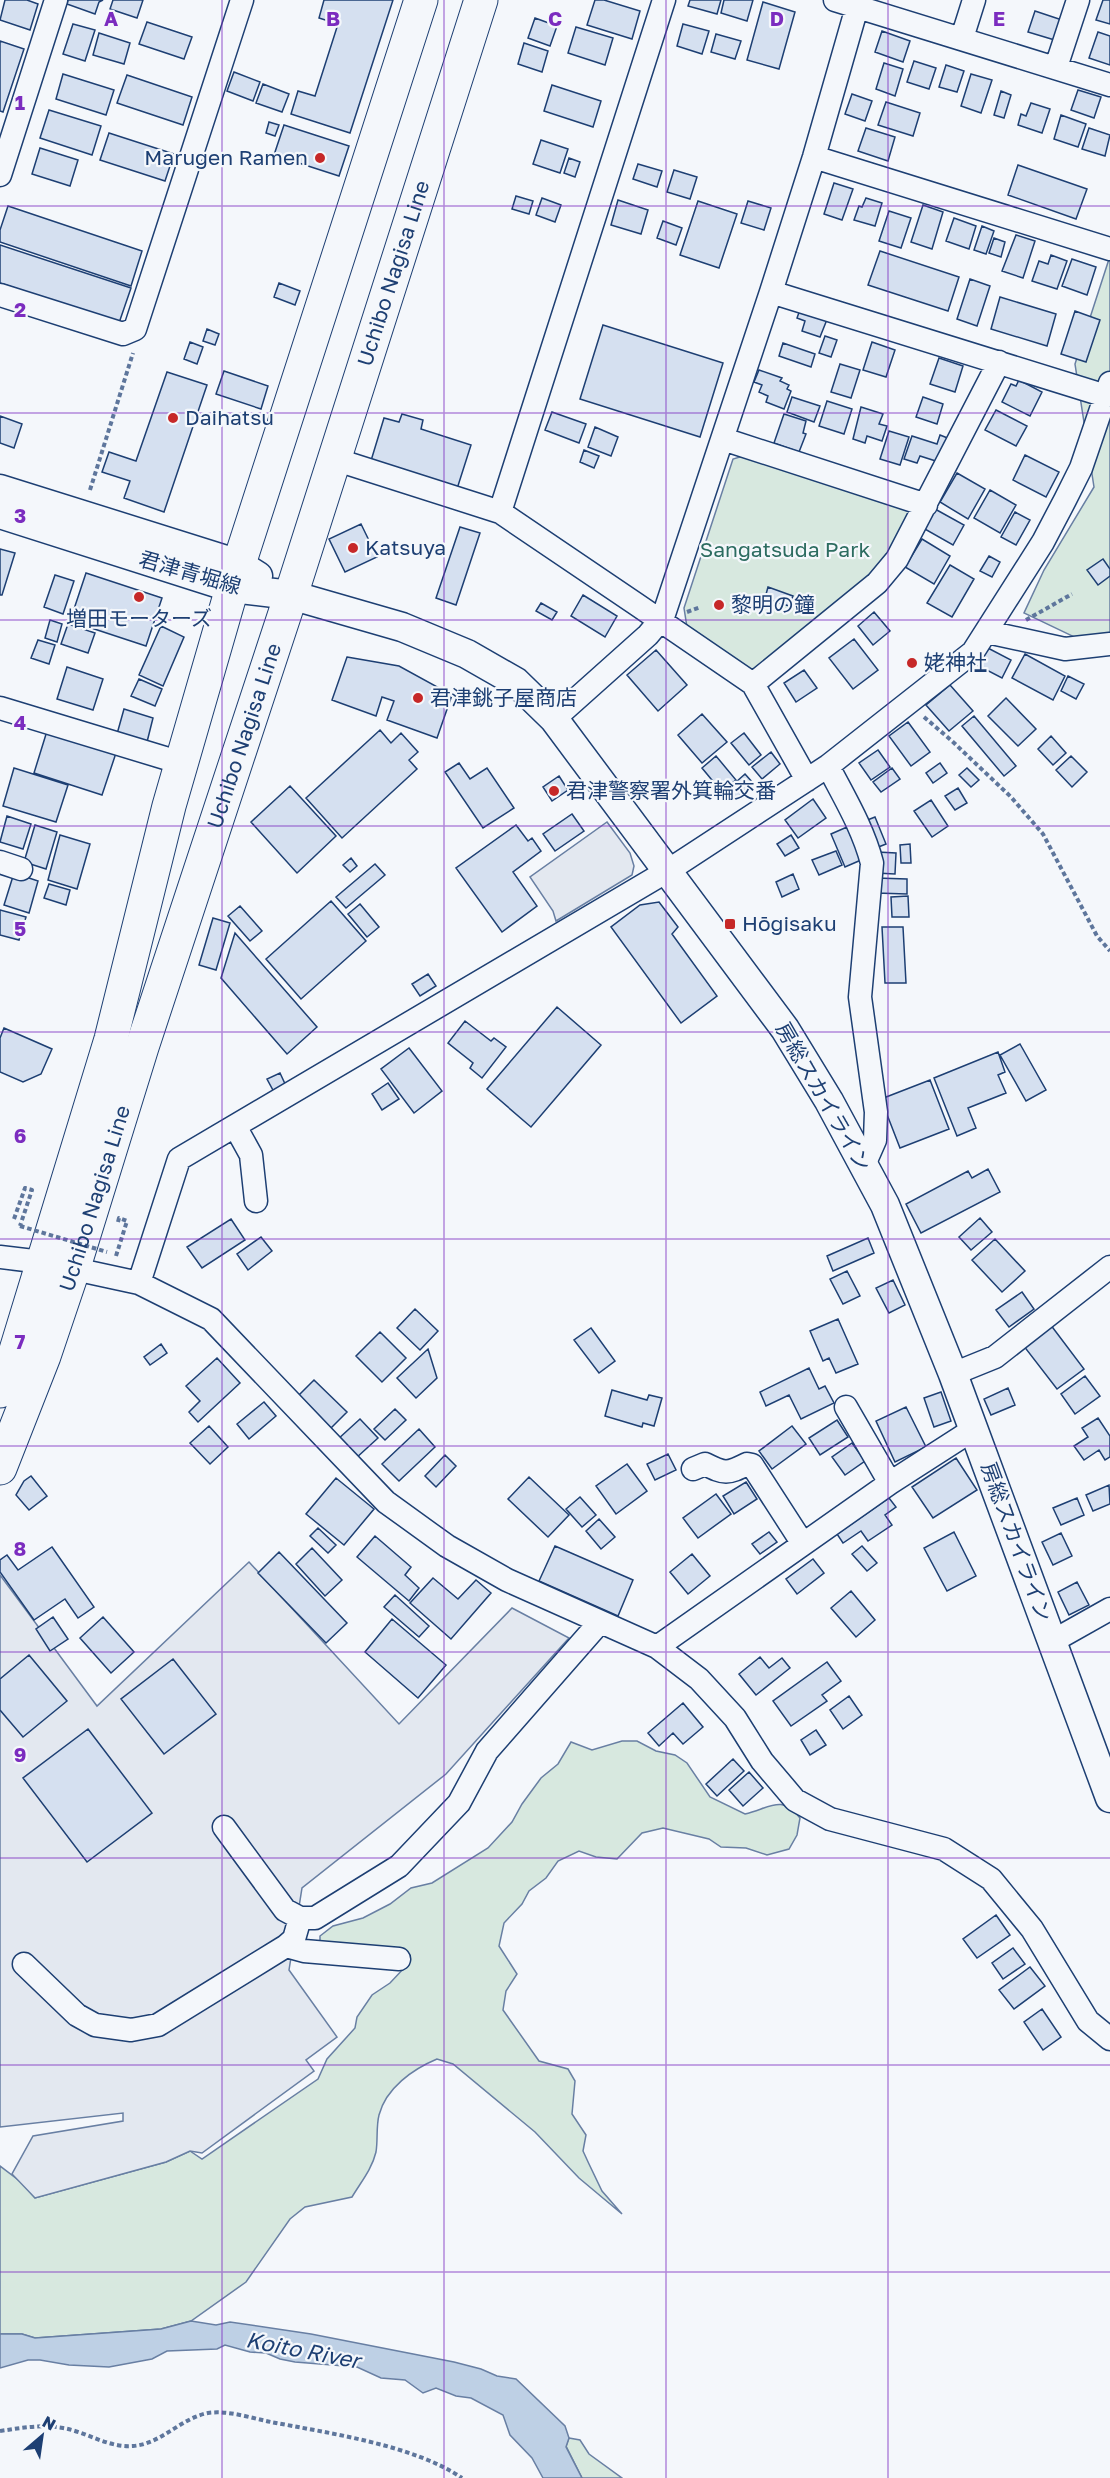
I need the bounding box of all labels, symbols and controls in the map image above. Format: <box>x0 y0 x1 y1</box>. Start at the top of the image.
text: A <box>104 6 118 30</box>
text: B <box>326 6 340 30</box>
text: C <box>548 6 562 30</box>
text: D <box>770 6 784 30</box>
text: E <box>993 6 1005 30</box>
text: 1 <box>15 90 25 114</box>
place label: Marugen Ramen <box>144 144 308 170</box>
marker: Marugen Ramen <box>313 151 327 165</box>
street label: Uchibo Nagisa Line <box>351 177 435 369</box>
text: 2 <box>14 297 26 321</box>
place label: Daihatsu <box>185 404 274 430</box>
marker: Daihatsu <box>166 411 180 425</box>
text: 3 <box>14 503 26 527</box>
place label: Katsuya <box>365 534 446 560</box>
park label: Sangatsuda Park <box>700 536 870 562</box>
marker: Katsuya <box>346 541 360 555</box>
street label: 君津青堀線 <box>136 545 244 599</box>
marker: 増田モーターズ <box>132 590 146 604</box>
place label: 黎明の鐘 <box>731 591 815 617</box>
marker: 黎明の鐘 <box>712 598 726 612</box>
place label: 増田モーターズ <box>66 605 212 631</box>
street label: Uchibo Nagisa Line <box>201 640 286 832</box>
place label: 姥神社 <box>924 649 987 675</box>
marker: 姥神社 <box>905 656 919 670</box>
place label: 君津銚子屋商店 <box>430 684 577 710</box>
marker: 君津銚子屋商店 <box>411 691 425 705</box>
text: 4 <box>14 710 26 734</box>
place label: 君津警察署外箕輪交番 <box>566 777 776 803</box>
marker: 君津警察署外箕輪交番 <box>547 784 561 798</box>
place label: Hōgisaku <box>742 910 837 936</box>
text: 5 <box>14 916 26 940</box>
marker: Hōgisaku <box>723 917 737 931</box>
street label: 房総スカイライン <box>771 1017 877 1176</box>
street label: Uchibo Nagisa Line <box>53 1102 135 1295</box>
text: 6 <box>14 1123 26 1147</box>
text: 7 <box>15 1329 26 1353</box>
street label: 房総スカイライン <box>976 1458 1058 1625</box>
text: 8 <box>14 1536 26 1560</box>
text: 9 <box>14 1742 26 1766</box>
water label: Koito River <box>244 2325 366 2374</box>
north arrow <box>12 2406 72 2466</box>
text: N <box>39 2411 59 2435</box>

